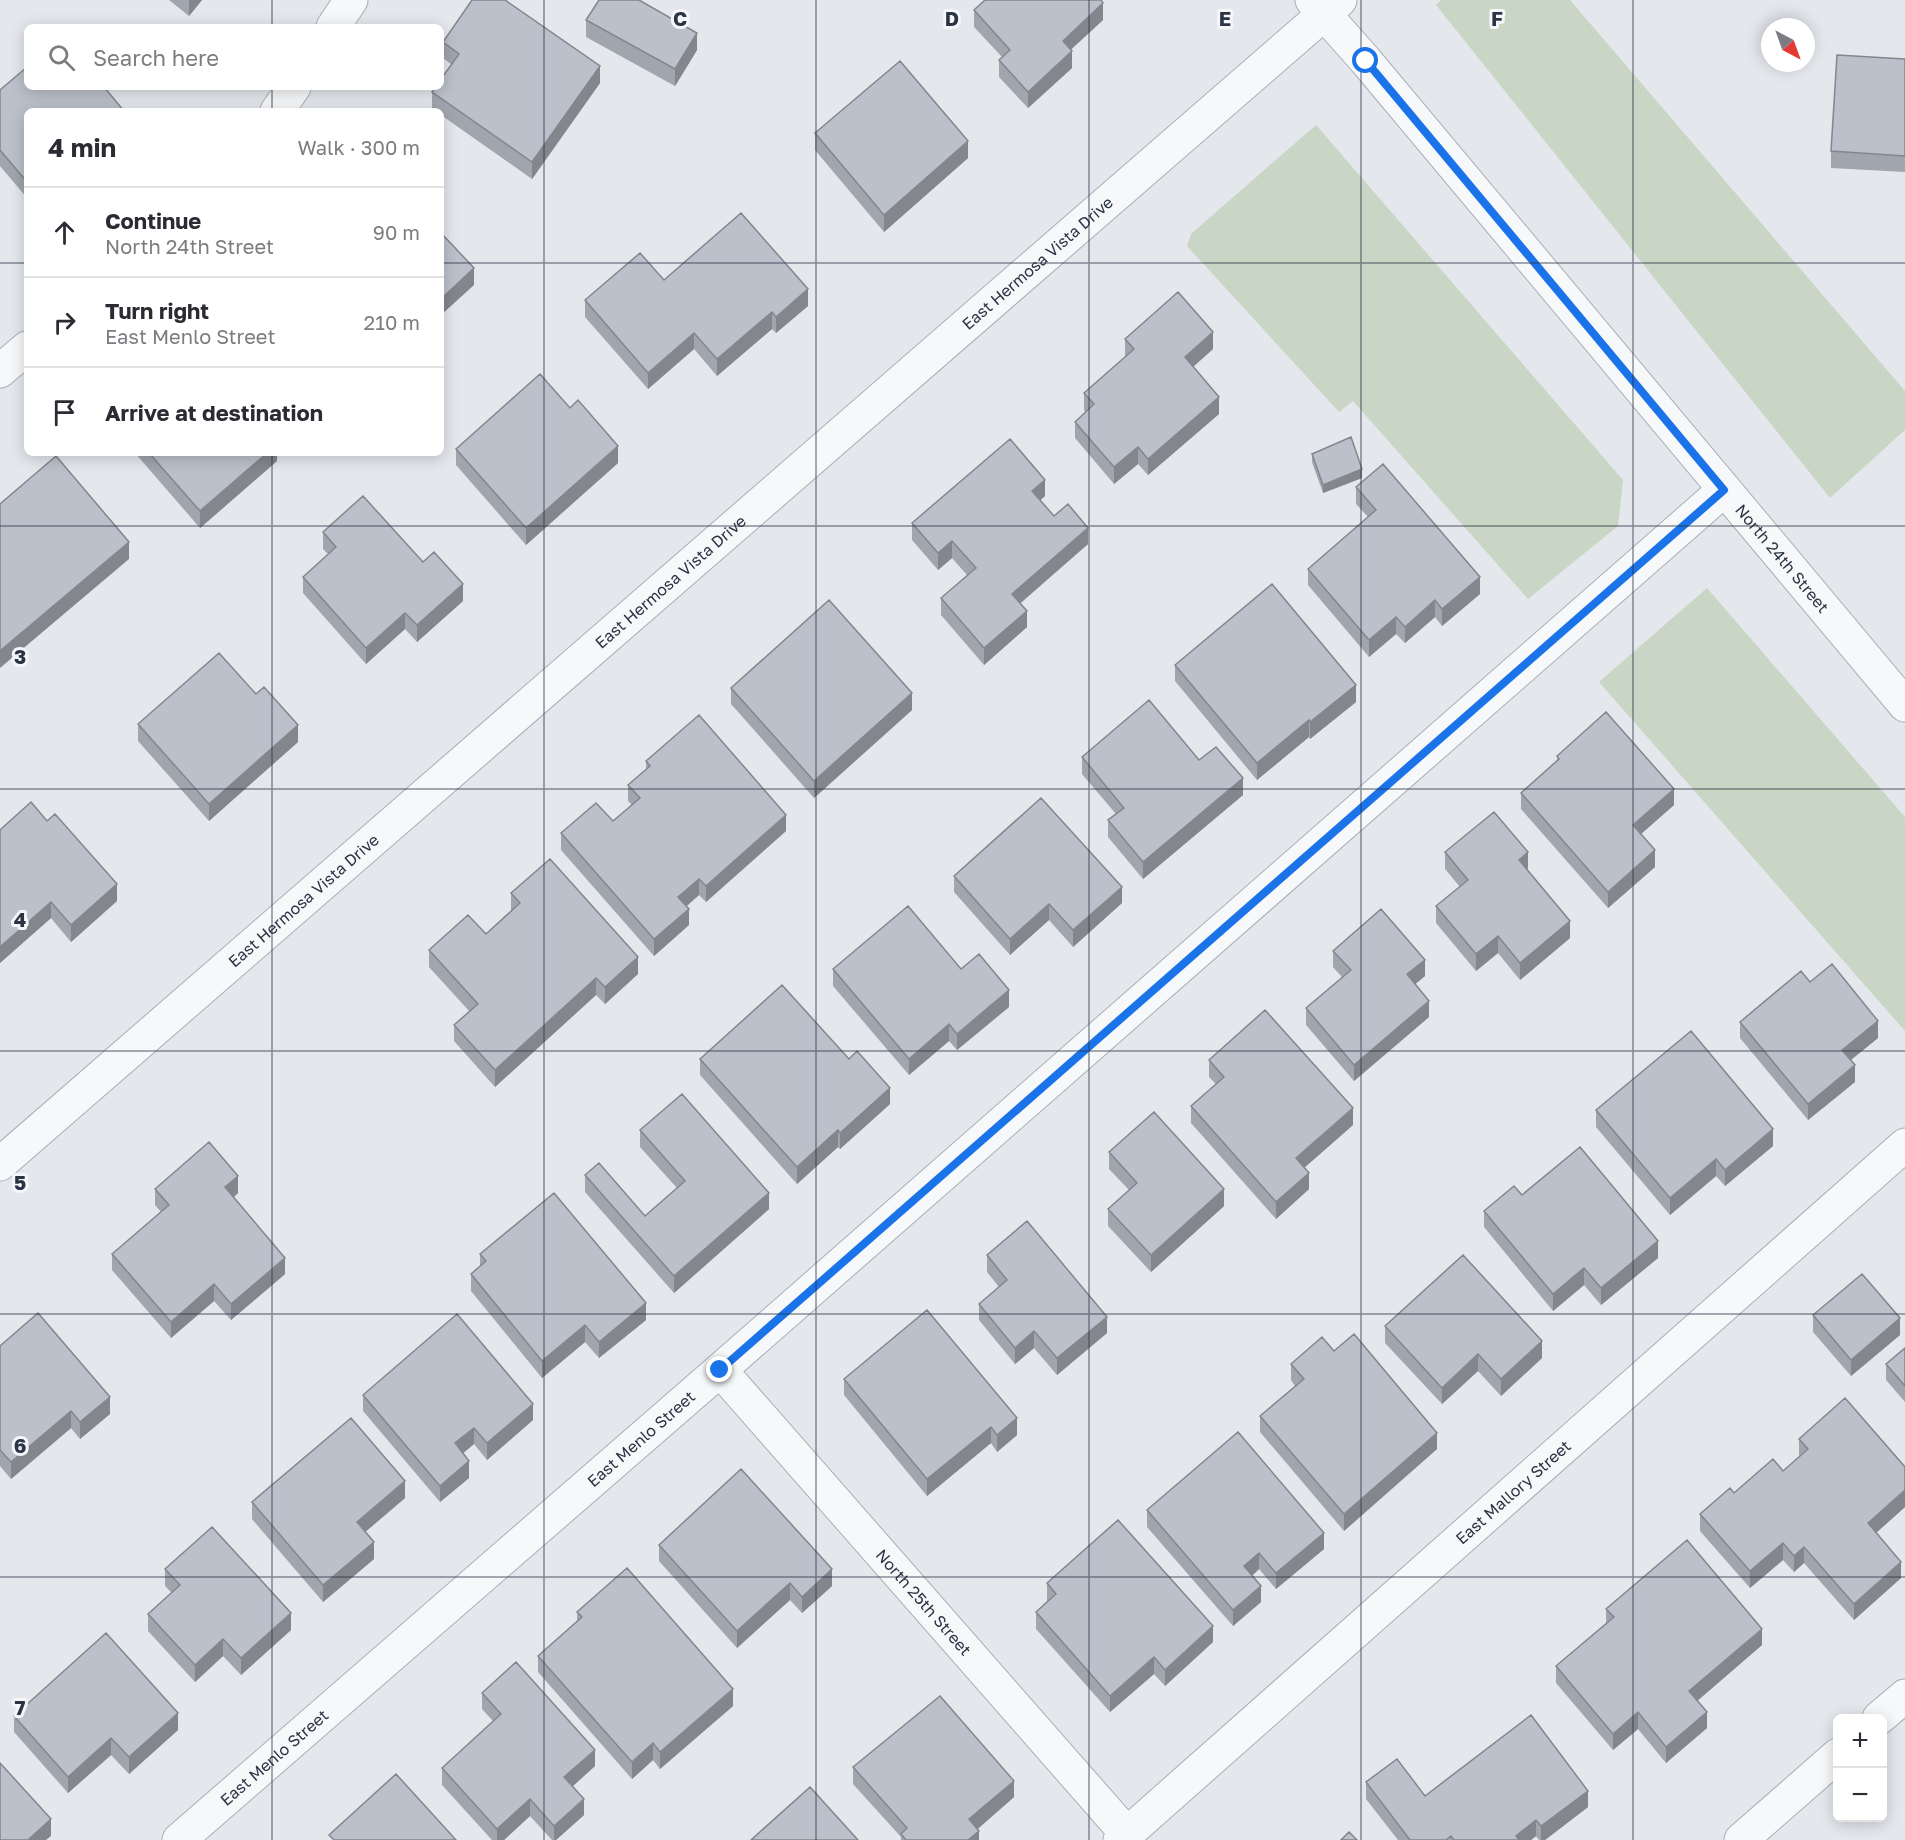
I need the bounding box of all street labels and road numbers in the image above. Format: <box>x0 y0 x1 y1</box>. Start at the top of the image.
street label: East Hermosa Vista Drive <box>958 192 1117 334</box>
street label: North 24th Street <box>1731 500 1833 617</box>
street label: East Hermosa Vista Drive <box>591 511 750 653</box>
street label: East Hermosa Vista Drive <box>224 829 383 971</box>
street label: East Menlo Street <box>583 1386 699 1491</box>
street label: East Mallory Street <box>1451 1436 1575 1548</box>
street label: North 25th Street <box>872 1545 976 1660</box>
street label: East Menlo Street <box>216 1705 332 1810</box>

